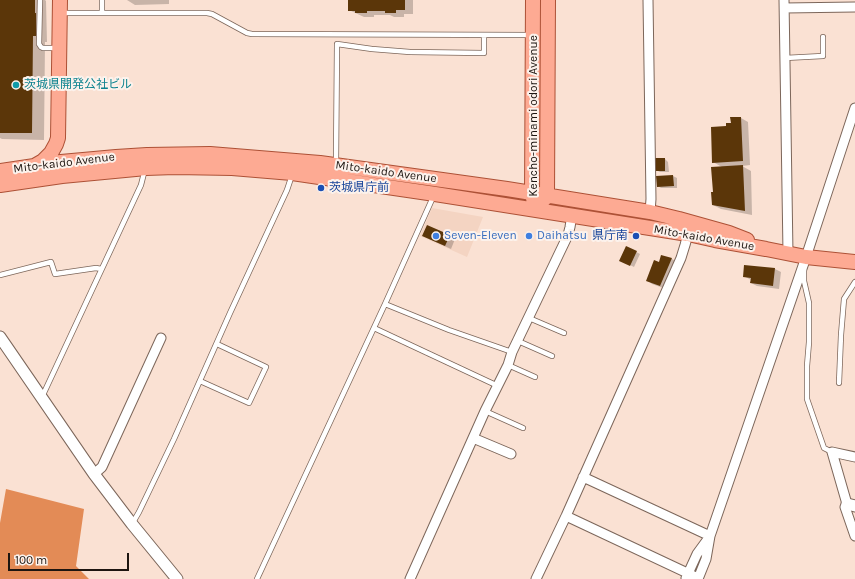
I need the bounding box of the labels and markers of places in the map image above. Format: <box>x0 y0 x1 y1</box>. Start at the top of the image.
place label: 茨城県開発公社ビル <box>24 78 132 92</box>
marker: 茨城県開発公社ビル <box>11 80 21 90</box>
place label: 茨城県庁前 <box>329 181 389 195</box>
marker: 茨城県庁前 <box>316 183 326 193</box>
place label: Seven-Eleven <box>444 229 517 243</box>
place label: Daihatsu <box>537 229 587 243</box>
place label: 県庁南 <box>592 229 628 243</box>
marker: Seven-Eleven <box>431 231 441 241</box>
marker: Daihatsu <box>524 231 534 241</box>
marker: 県庁南 <box>631 231 641 241</box>

